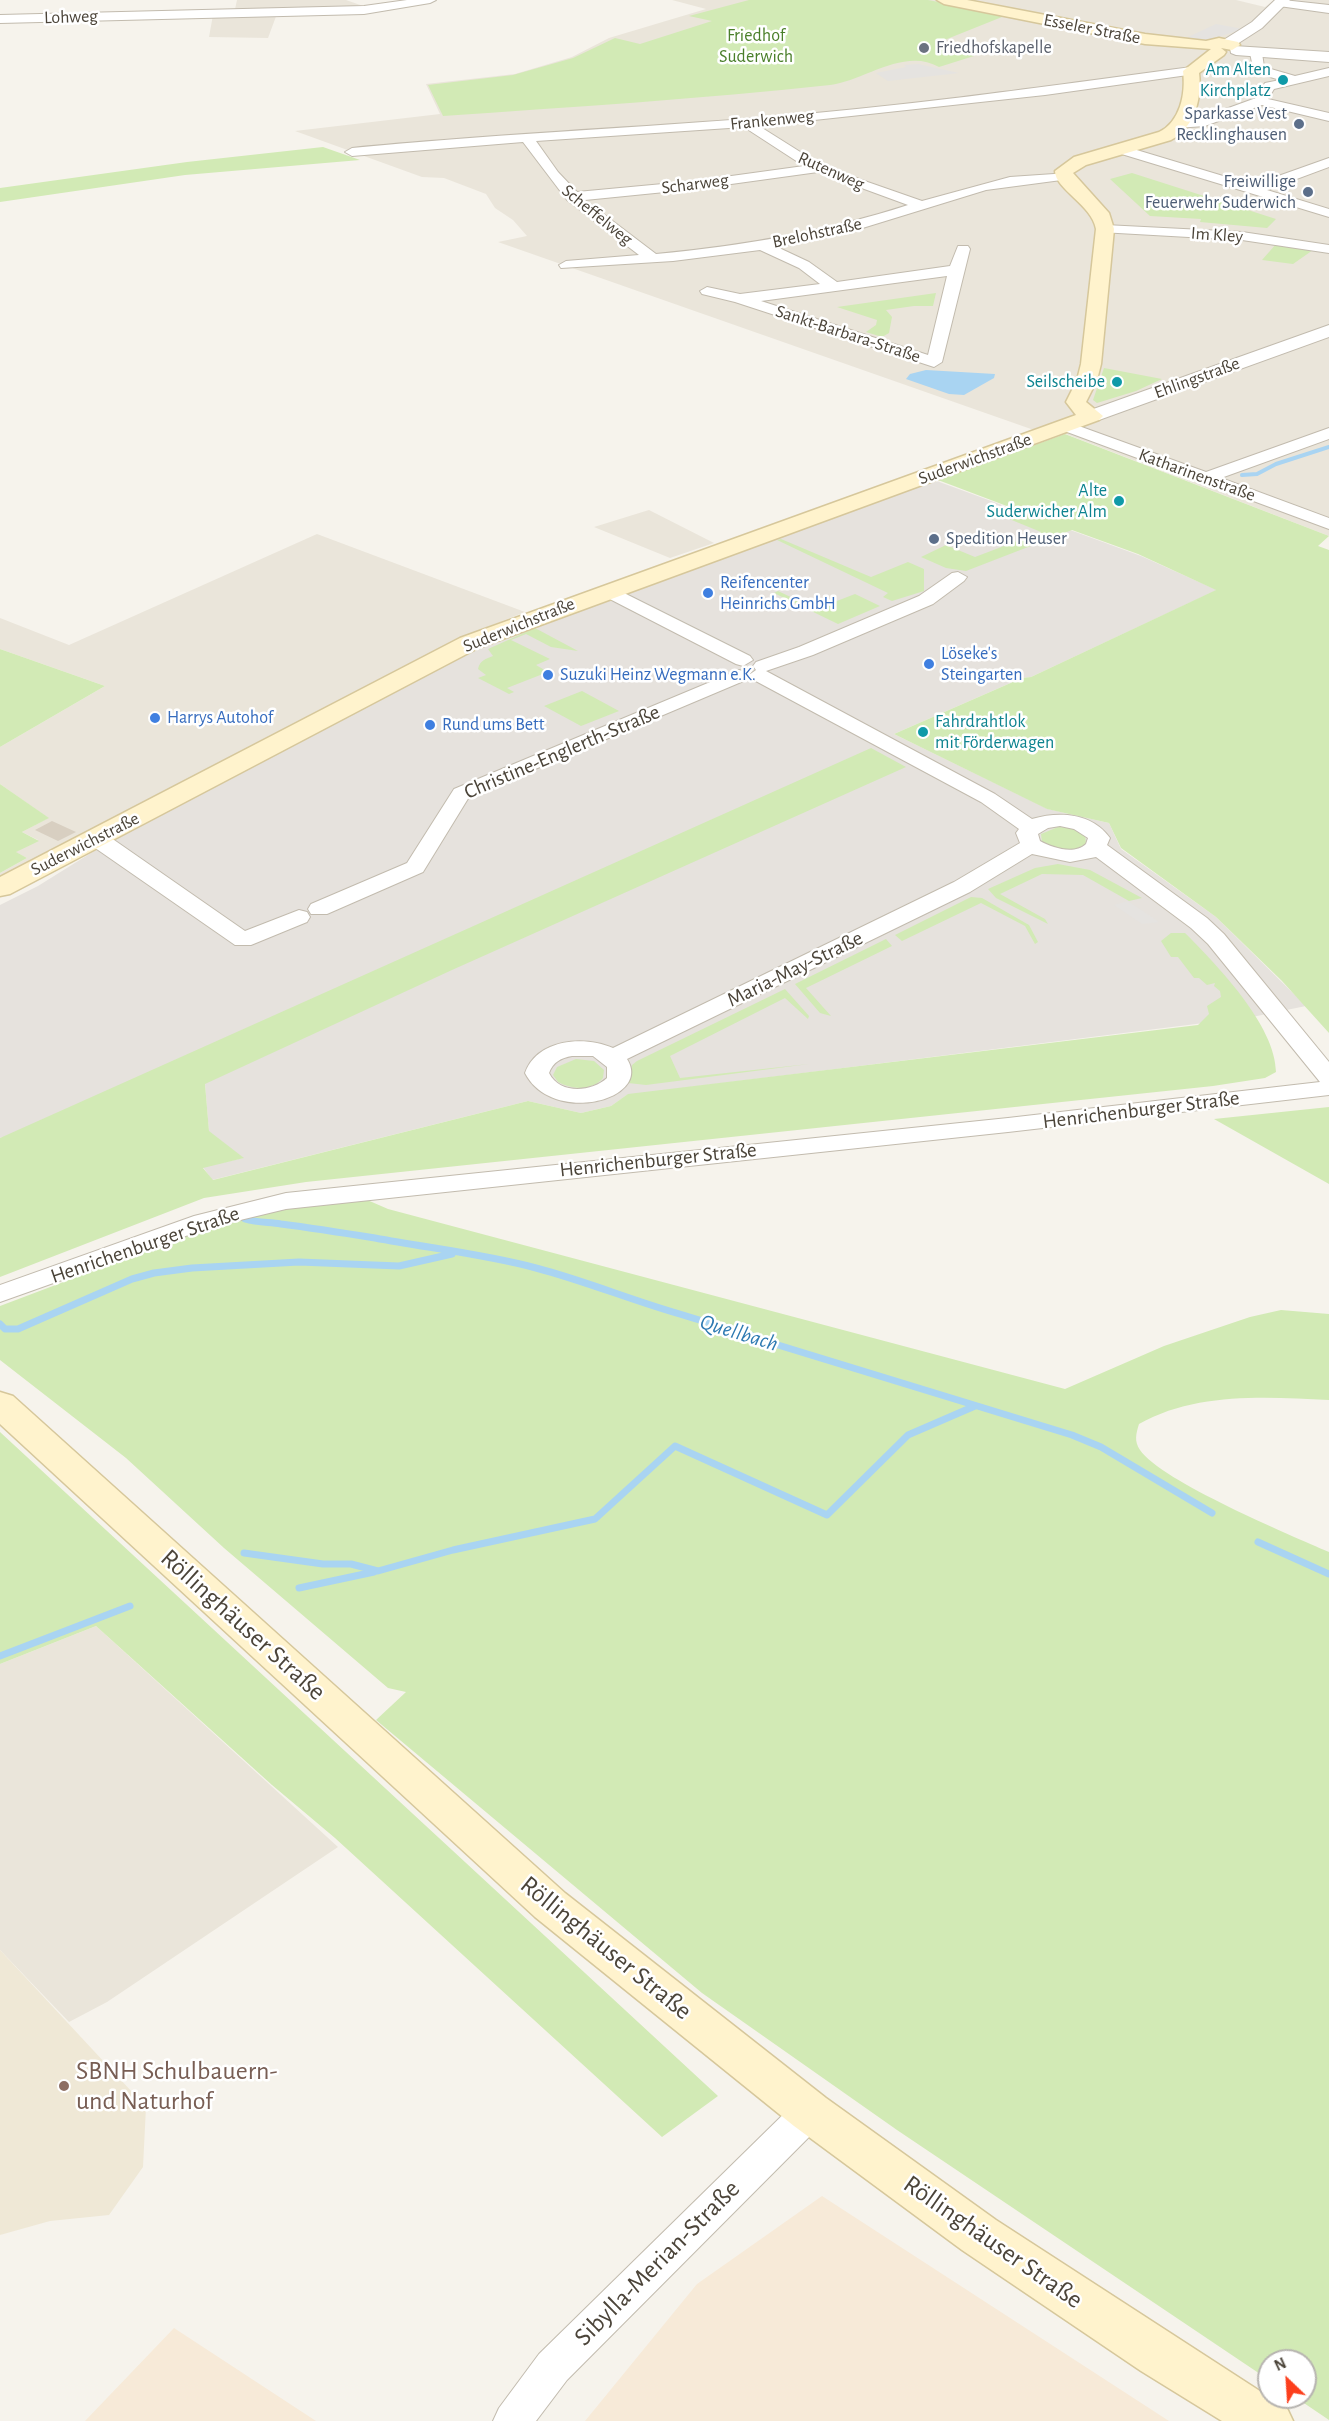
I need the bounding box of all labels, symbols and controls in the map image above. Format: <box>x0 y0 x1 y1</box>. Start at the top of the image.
street label: Lohweg <box>44 5 98 29</box>
street label: Esseler Straße <box>1042 9 1142 49</box>
park label: Friedhof Suderwich <box>719 25 793 68</box>
place label: Friedhofskapelle <box>936 37 1052 59</box>
marker: Friedhofskapelle <box>917 41 931 55</box>
place label: Am Alten Kirchplatz <box>1200 59 1271 101</box>
marker: Am Alten Kirchplatz <box>1276 73 1290 87</box>
place label: Sparkasse Vest Recklinghausen <box>1176 103 1287 146</box>
street label: Frankenweg <box>729 105 815 135</box>
marker: Sparkasse Vest Recklinghausen <box>1292 117 1306 131</box>
street label: Rutenweg <box>794 147 868 195</box>
street label: Scharweg <box>660 169 730 199</box>
place label: Freiwillige Feuerwehr Suderwich <box>1145 171 1296 213</box>
street label: Scheffelweg <box>557 180 637 250</box>
marker: Freiwillige Feuerwehr Suderwich <box>1301 185 1315 199</box>
street label: Brelohstraße <box>770 213 864 253</box>
street label: Im Kley <box>1190 222 1244 248</box>
street label: Sankt-Barbara-Straße <box>773 300 923 368</box>
street label: Ehlingstraße <box>1151 353 1243 403</box>
place label: Seilscheibe <box>1027 371 1105 393</box>
marker: Seilscheibe <box>1110 375 1124 389</box>
street label: Suderwichstraße <box>916 429 1034 489</box>
street label: Katharinenstraße <box>1136 444 1258 506</box>
place label: Alte Suderwicher Alm <box>987 480 1107 522</box>
marker: Alte Suderwicher Alm <box>1112 494 1126 508</box>
place label: Spedition Heuser <box>946 528 1067 550</box>
marker: Spedition Heuser <box>927 532 941 546</box>
place label: Reifencenter Heinrichs GmbH <box>720 572 836 614</box>
marker: Reifencenter Heinrichs GmbH <box>701 586 715 600</box>
street label: Suderwichstraße <box>460 593 578 657</box>
place label: Löseke's Steingarten <box>941 643 1022 686</box>
marker: Löseke's Steingarten <box>922 657 936 671</box>
place label: Suzuki Heinz Wegmann e.K. <box>560 664 756 686</box>
marker: Suzuki Heinz Wegmann e.K. <box>541 668 555 682</box>
street label: Christine-Englerth-Straße <box>460 699 664 805</box>
place label: Harrys Autohof <box>167 707 273 729</box>
marker: Harrys Autohof <box>148 711 162 725</box>
place label: Fahrdrahtlok mit Förderwagen <box>935 711 1054 754</box>
place label: Rund ums Bett <box>442 714 545 736</box>
marker: Rund ums Bett <box>423 718 437 732</box>
marker: Fahrdrahtlok mit Förderwagen <box>916 725 930 739</box>
street label: Suderwichstraße <box>27 807 143 881</box>
street label: Maria-May-Straße <box>723 925 867 1013</box>
street label: Henrichenburger Straße <box>1041 1085 1241 1135</box>
street label: Henrichenburger Straße <box>558 1137 758 1183</box>
street label: Henrichenburger Straße <box>47 1201 243 1289</box>
water label: Quellbach <box>697 1309 781 1357</box>
street label: Röllinghäuser Straße <box>154 1543 332 1707</box>
street label: Röllinghäuser Straße <box>514 1869 698 2027</box>
place label: SBNH Schulbauern- und Naturhof <box>76 2055 277 2116</box>
marker: SBNH Schulbauern- und Naturhof <box>57 2079 71 2093</box>
street label: Röllinghäuser Straße <box>897 2169 1089 2315</box>
street label: Sibylla-Merian-Straße <box>568 2174 746 2352</box>
north arrow <box>1257 2349 1317 2409</box>
text: N <box>1272 2355 1289 2374</box>

